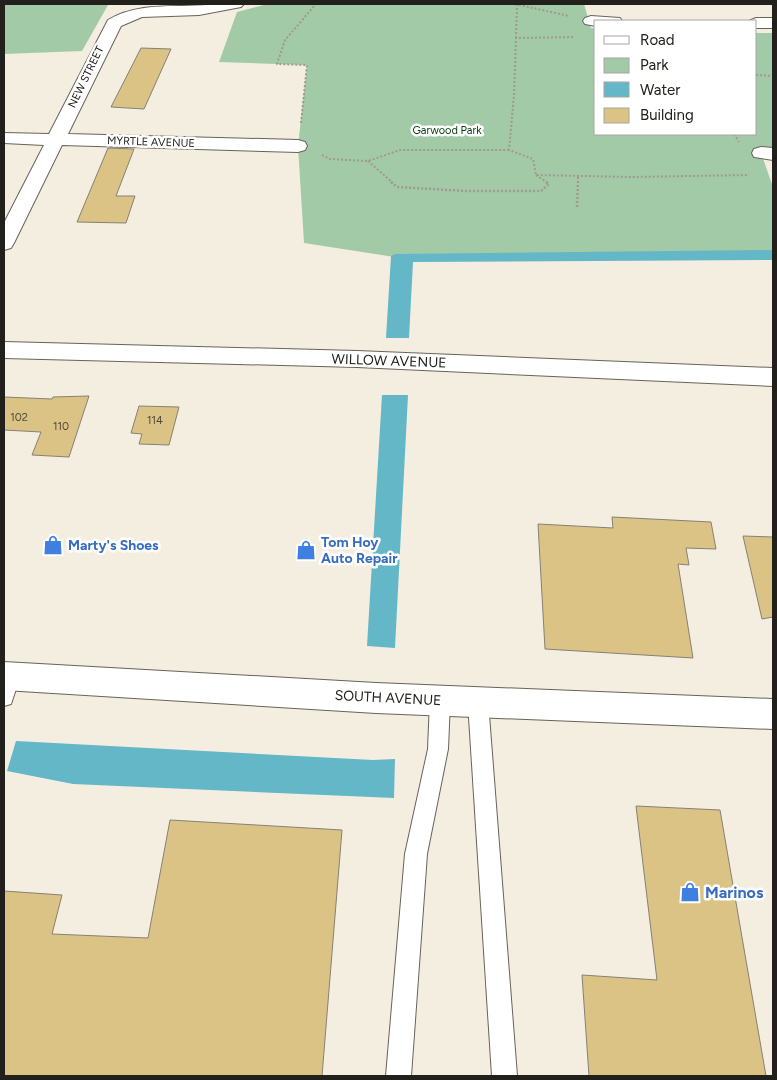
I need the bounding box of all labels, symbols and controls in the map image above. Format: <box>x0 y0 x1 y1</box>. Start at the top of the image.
legend <box>594 20 757 135</box>
text: Road <box>640 31 675 49</box>
street label: NEW STREET <box>65 44 107 110</box>
text: Park <box>640 56 669 74</box>
text: Water <box>640 81 680 99</box>
text: Building <box>640 106 694 124</box>
park label: Garwood Park <box>412 124 482 137</box>
street label: MYRTLE AVENUE <box>107 134 195 150</box>
street label: WILLOW AVENUE <box>331 350 447 372</box>
house number: 102 <box>10 411 28 424</box>
house number: 114 <box>147 414 163 427</box>
house number: 110 <box>53 420 69 433</box>
shop icon: Marty's Shoes <box>42 534 64 556</box>
place label: Tom Hoy Auto Repair <box>321 534 398 567</box>
place label: Marty's Shoes <box>68 537 159 554</box>
shop icon: Tom Hoy Auto Repair <box>295 539 317 561</box>
street label: SOUTH AVENUE <box>334 687 442 709</box>
shop icon: Marinos <box>679 881 701 903</box>
place label: Marinos <box>705 883 764 902</box>

